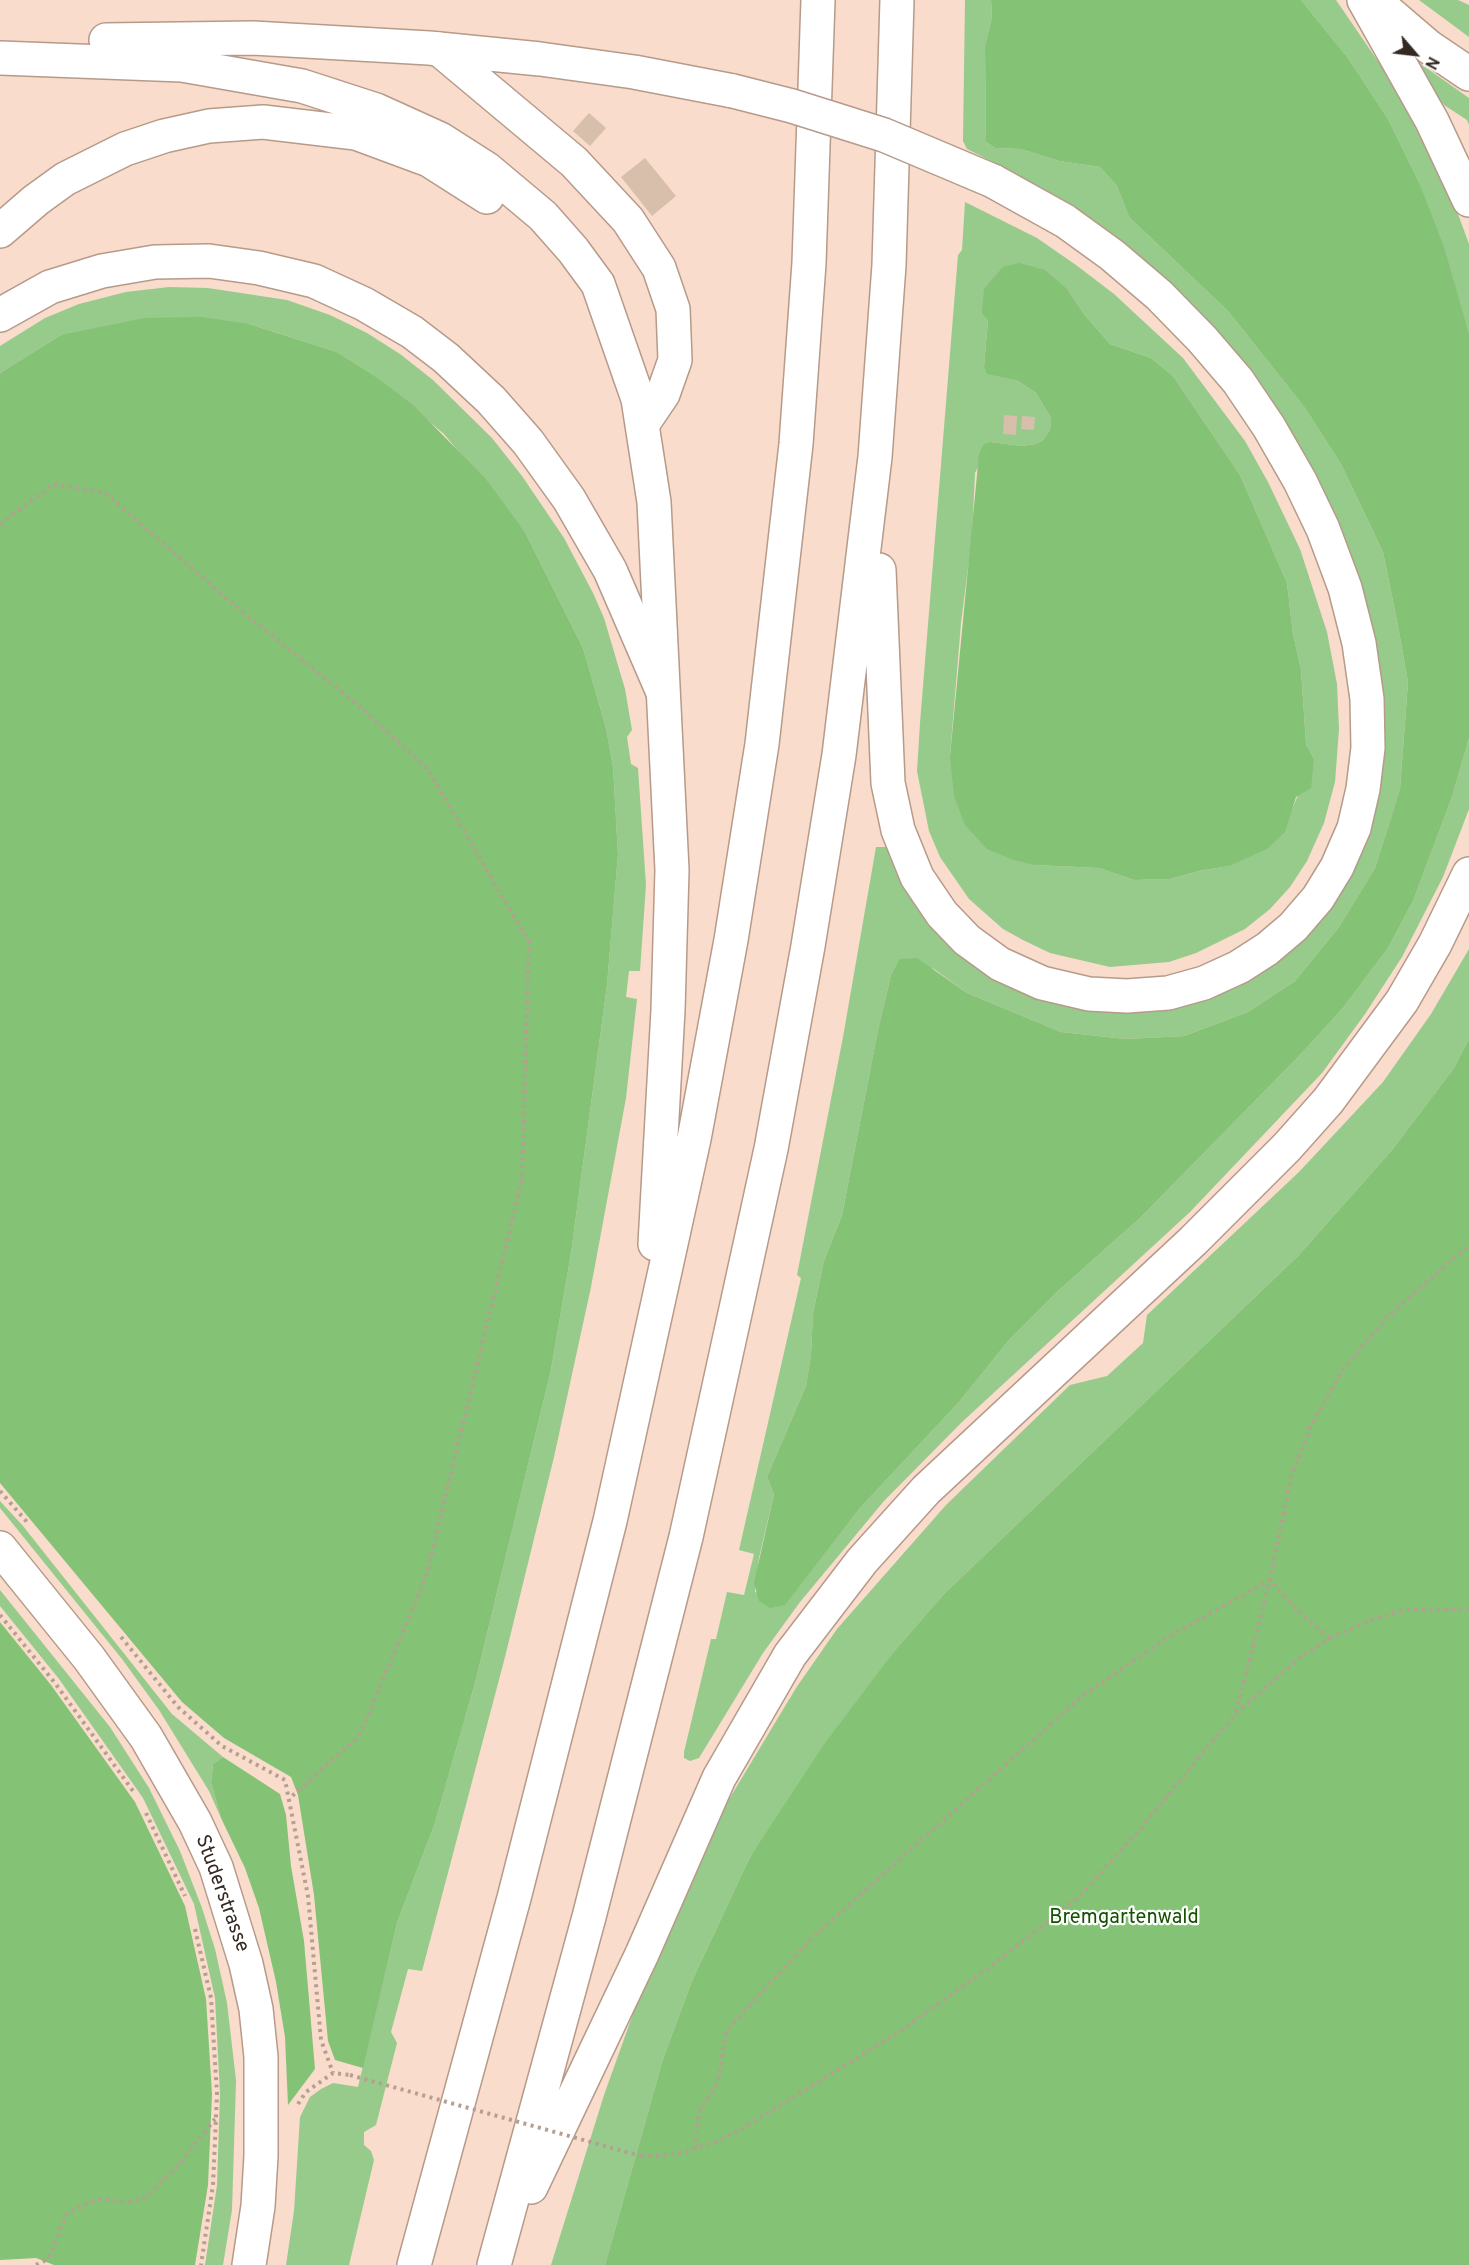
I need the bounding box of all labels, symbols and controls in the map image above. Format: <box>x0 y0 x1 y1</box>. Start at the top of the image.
north arrow <box>1385 24 1445 84</box>
text: N <box>1419 53 1442 72</box>
street label: Studerstrasse <box>189 1832 253 1956</box>
park label: Bremgartenwald <box>1049 1907 1199 1931</box>

